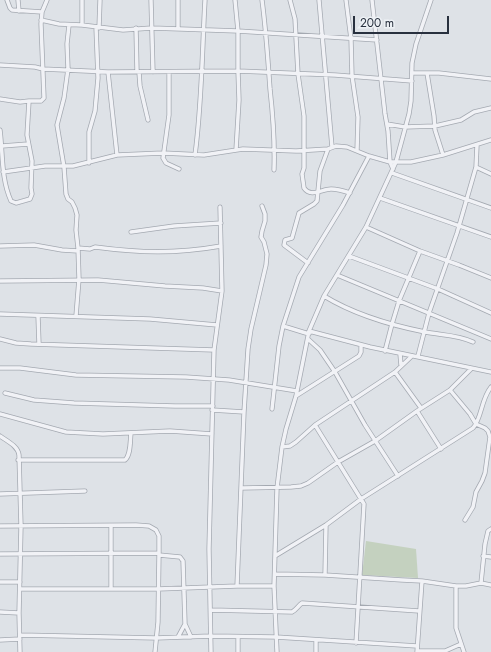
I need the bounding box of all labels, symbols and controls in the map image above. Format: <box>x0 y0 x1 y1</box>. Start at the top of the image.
scale bar <box>355 8 451 34</box>
text: 200 m <box>360 14 394 32</box>

